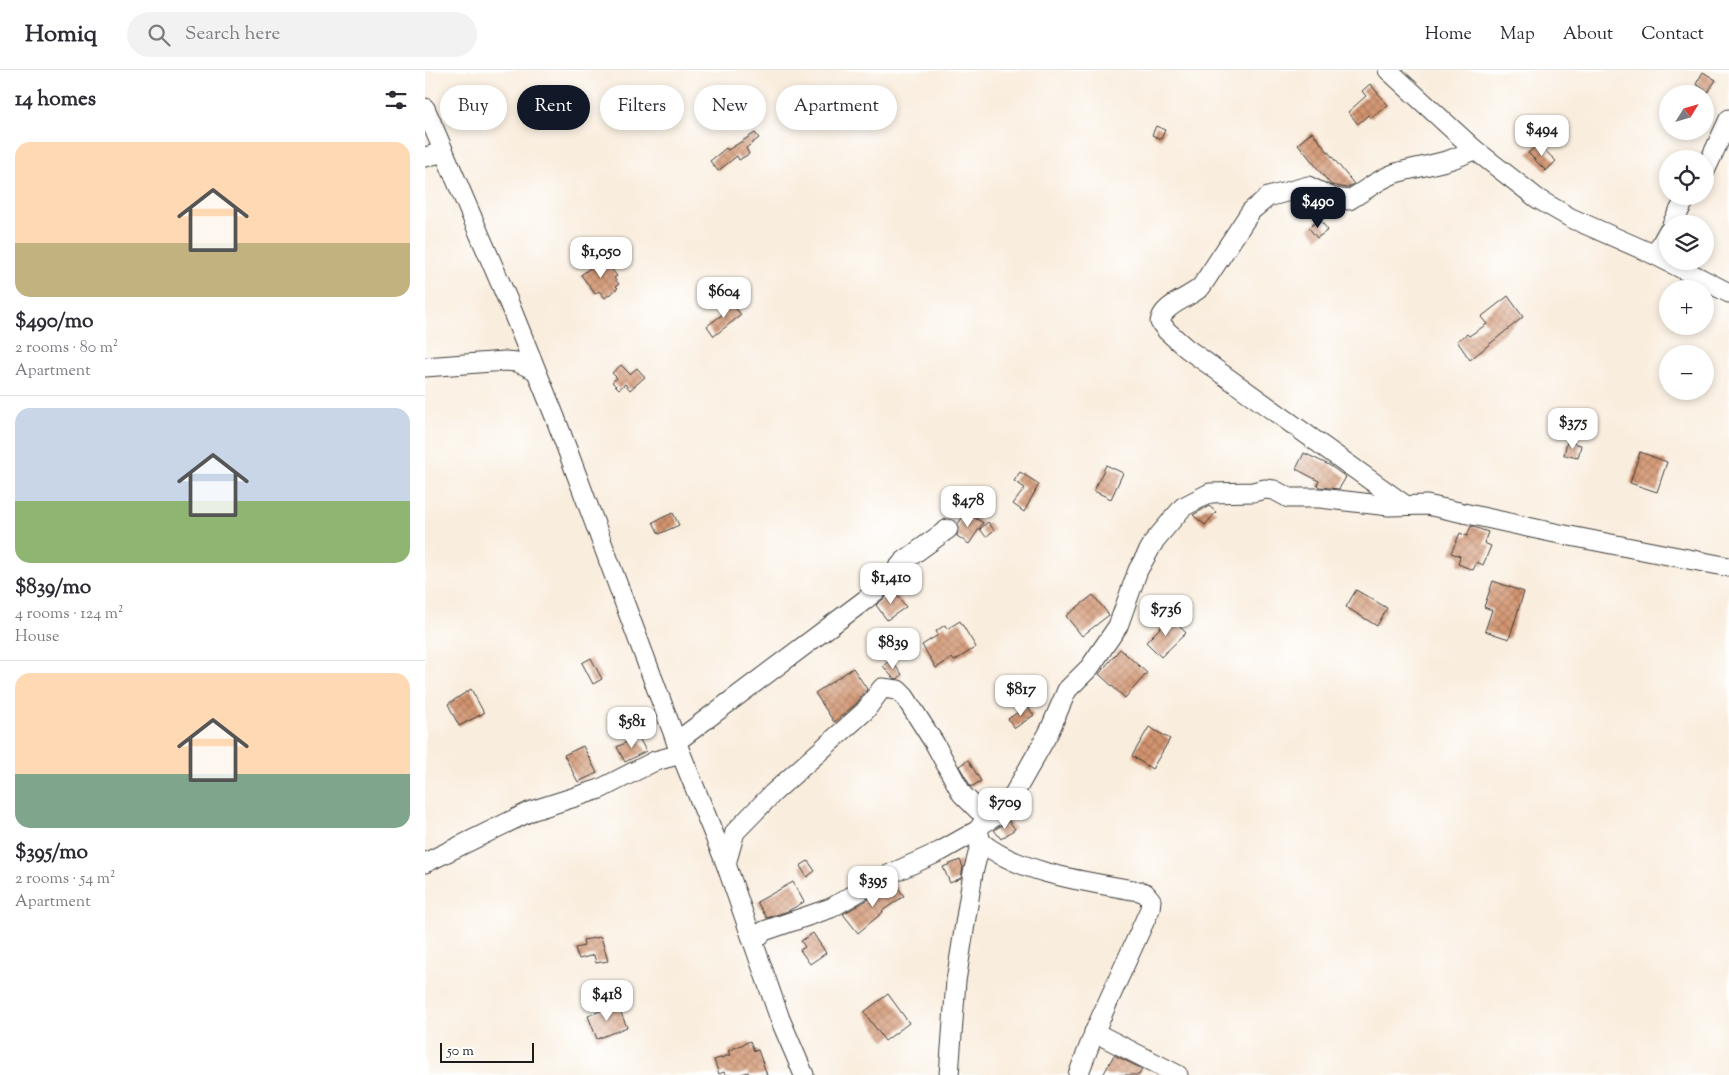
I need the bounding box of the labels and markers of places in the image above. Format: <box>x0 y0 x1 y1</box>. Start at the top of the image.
pin: $494 <box>1512 114 1572 157</box>
pin: $490 <box>1288 186 1348 229</box>
pin: $1,050 <box>560 236 642 279</box>
pin: $604 <box>694 276 754 319</box>
pin: $375 <box>1543 408 1603 450</box>
pin: $478 <box>938 486 998 528</box>
pin: $1,410 <box>850 562 932 605</box>
pin: $736 <box>1136 594 1196 637</box>
pin: $839 <box>863 628 923 670</box>
pin: $817 <box>991 674 1051 717</box>
pin: $581 <box>602 706 662 749</box>
pin: $709 <box>975 788 1035 830</box>
pin: $395 <box>843 866 903 908</box>
pin: $418 <box>577 980 637 1022</box>

